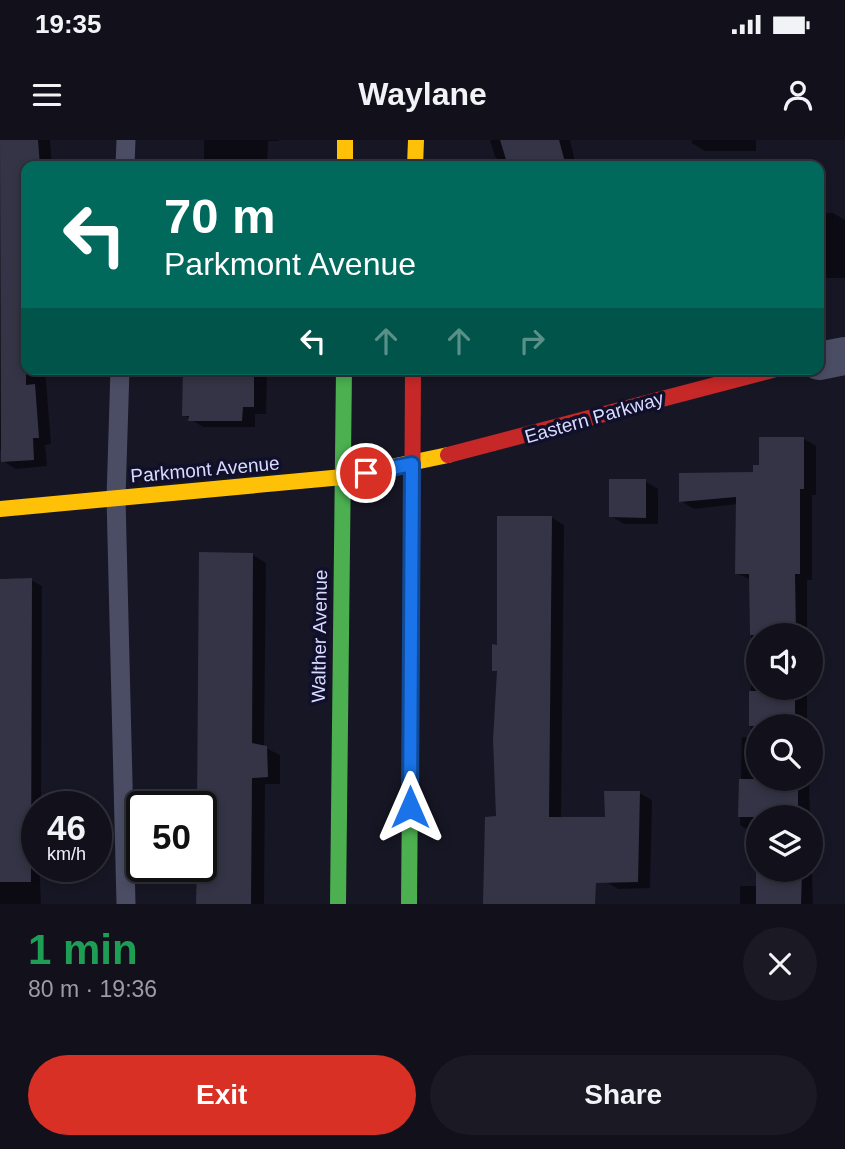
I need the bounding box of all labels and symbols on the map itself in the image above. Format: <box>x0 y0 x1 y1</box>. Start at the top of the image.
street label: Eastern Parkway <box>522 387 667 447</box>
pin <box>336 443 396 503</box>
street label: Parkmont Avenue <box>130 453 280 486</box>
street label: Walther Avenue <box>308 569 331 703</box>
position arrow <box>373 770 447 844</box>
speed limit sign: 50 <box>126 791 217 882</box>

